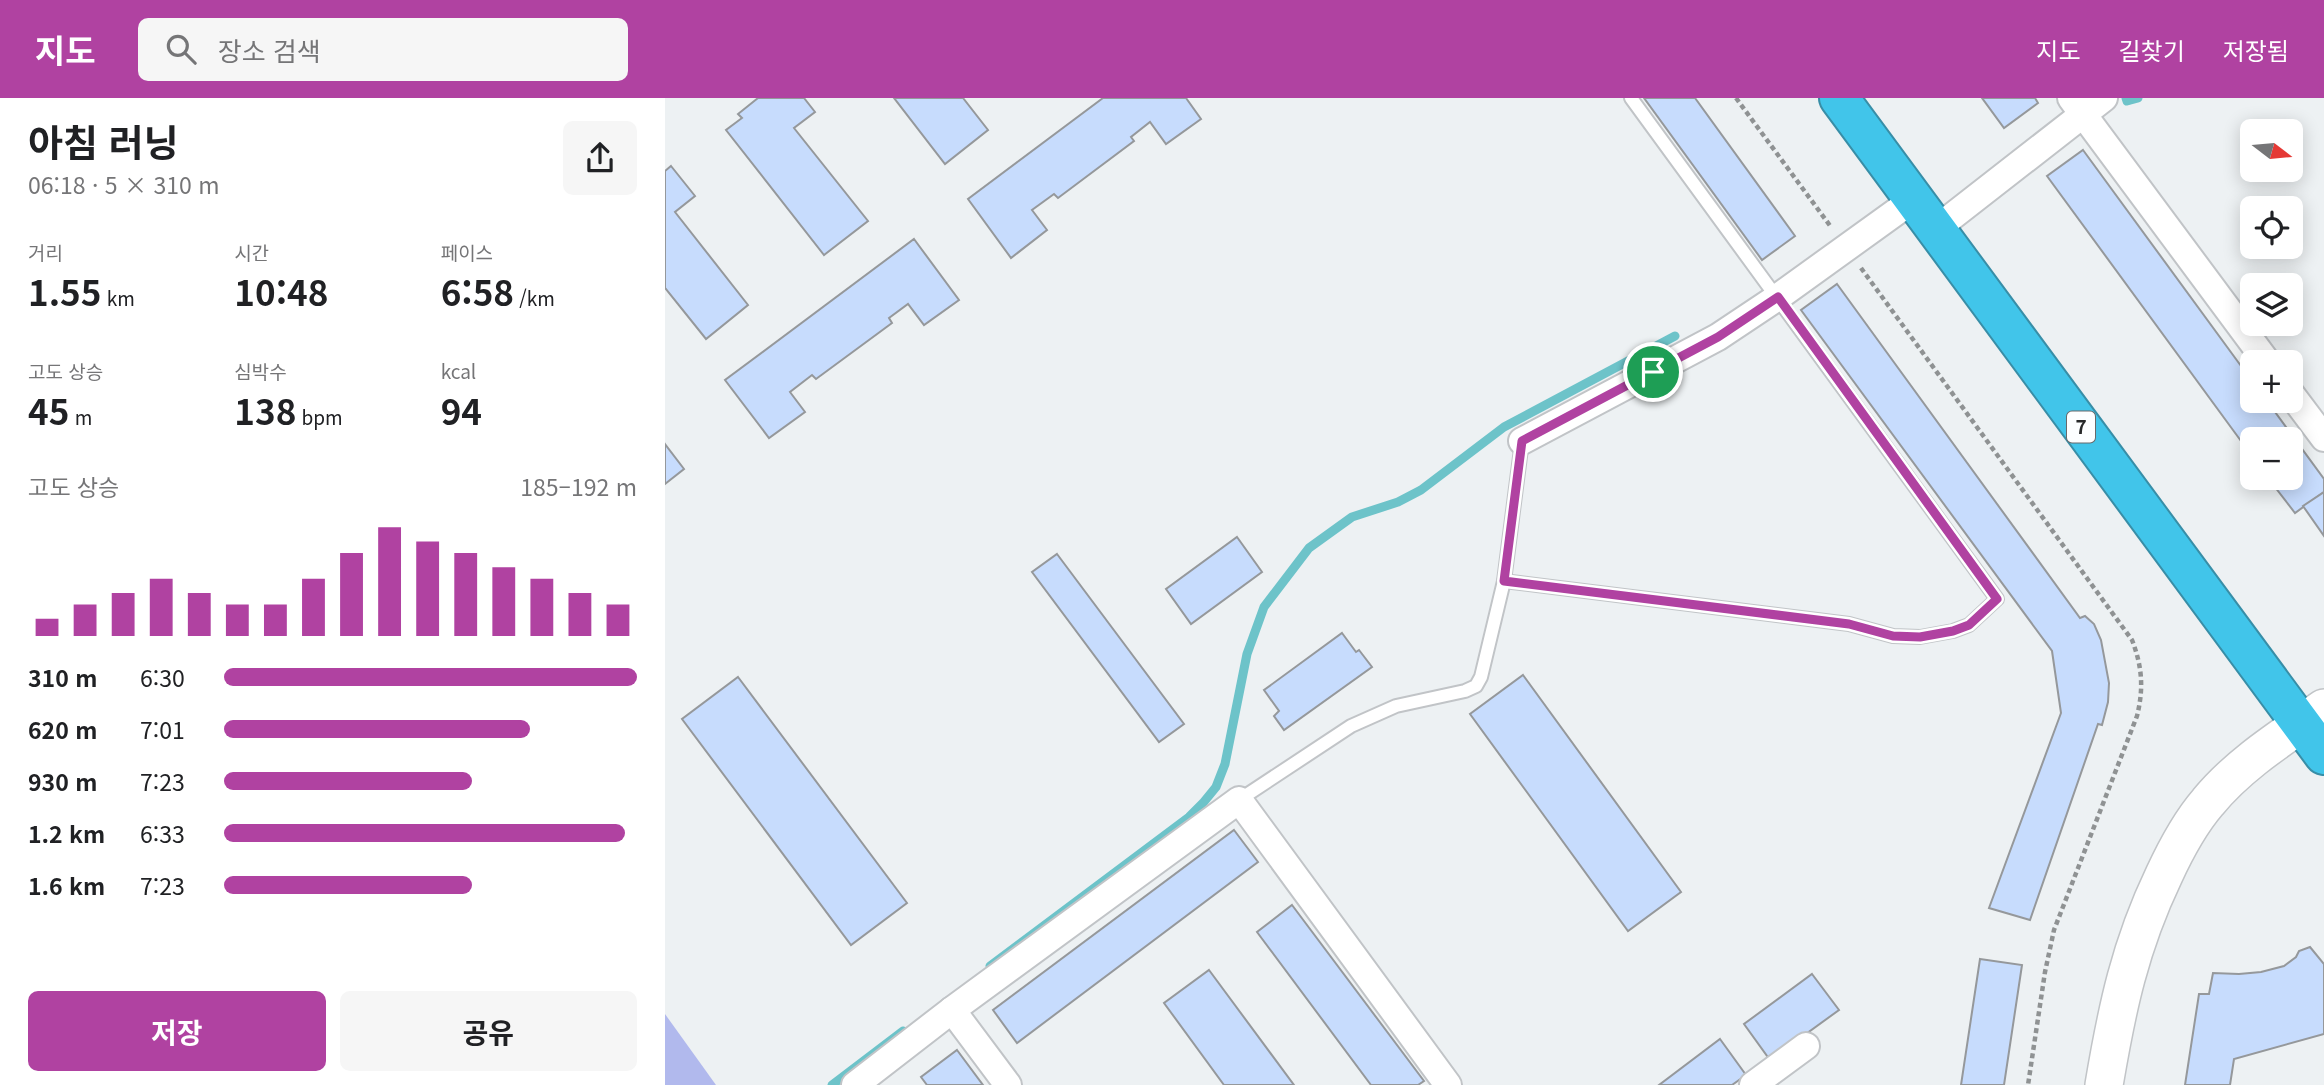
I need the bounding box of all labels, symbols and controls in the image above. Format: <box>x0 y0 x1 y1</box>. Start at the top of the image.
search box <box>138 18 628 81</box>
text: 지도 <box>35 25 96 73</box>
icon: search <box>162 30 200 68</box>
text: 장소 검색 <box>218 31 321 68</box>
text: 지도 <box>2036 32 2081 67</box>
text: 길찾기 <box>2119 32 2185 67</box>
text: 저장됨 <box>2223 32 2289 67</box>
text: 아침 러닝 <box>28 113 178 168</box>
north arrow <box>2240 119 2303 182</box>
map controls <box>2240 119 2303 490</box>
button: share <box>563 121 637 195</box>
text: 06:18 · 5 × 310 m <box>28 167 219 201</box>
button: locate <box>2240 196 2303 259</box>
text: 거리 <box>28 238 63 265</box>
text: 시간 <box>234 238 269 265</box>
text: 페이스 <box>441 238 493 265</box>
text: 1.55 <box>28 265 101 316</box>
text: 10:48 <box>234 265 328 316</box>
text: 6:58 <box>441 265 514 316</box>
button: layers <box>2240 273 2303 336</box>
text: km <box>101 284 135 311</box>
text: /km <box>514 284 555 311</box>
pin <box>1623 342 1683 402</box>
button: + <box>2240 350 2303 413</box>
icon: arrive <box>1634 353 1672 391</box>
text: 고도 상승 <box>28 357 103 384</box>
text: 심박수 <box>234 357 287 384</box>
text: kcal <box>441 357 476 384</box>
text: 45 <box>28 384 69 435</box>
text: 138 <box>234 384 296 435</box>
text: 94 <box>441 384 482 435</box>
text: m <box>69 403 92 430</box>
text: bpm <box>296 403 343 430</box>
road number: 7 <box>2067 412 2095 442</box>
button: − <box>2240 427 2303 490</box>
text: 고도 상승 <box>28 469 119 503</box>
text: 185–192 m <box>520 469 637 503</box>
text: 310 m <box>28 660 97 694</box>
text: 6:30 <box>140 660 185 694</box>
text: 620 m <box>28 712 97 746</box>
text: 7:01 <box>140 712 185 746</box>
text: 930 m <box>28 764 97 798</box>
text: 7:23 <box>140 764 185 798</box>
text: 1.2 km <box>28 816 105 850</box>
text: 6:33 <box>140 816 185 850</box>
text: 1.6 km <box>28 868 105 902</box>
text: 7:23 <box>140 868 185 902</box>
button: 저장 <box>28 991 326 1071</box>
button: 공유 <box>340 991 637 1071</box>

